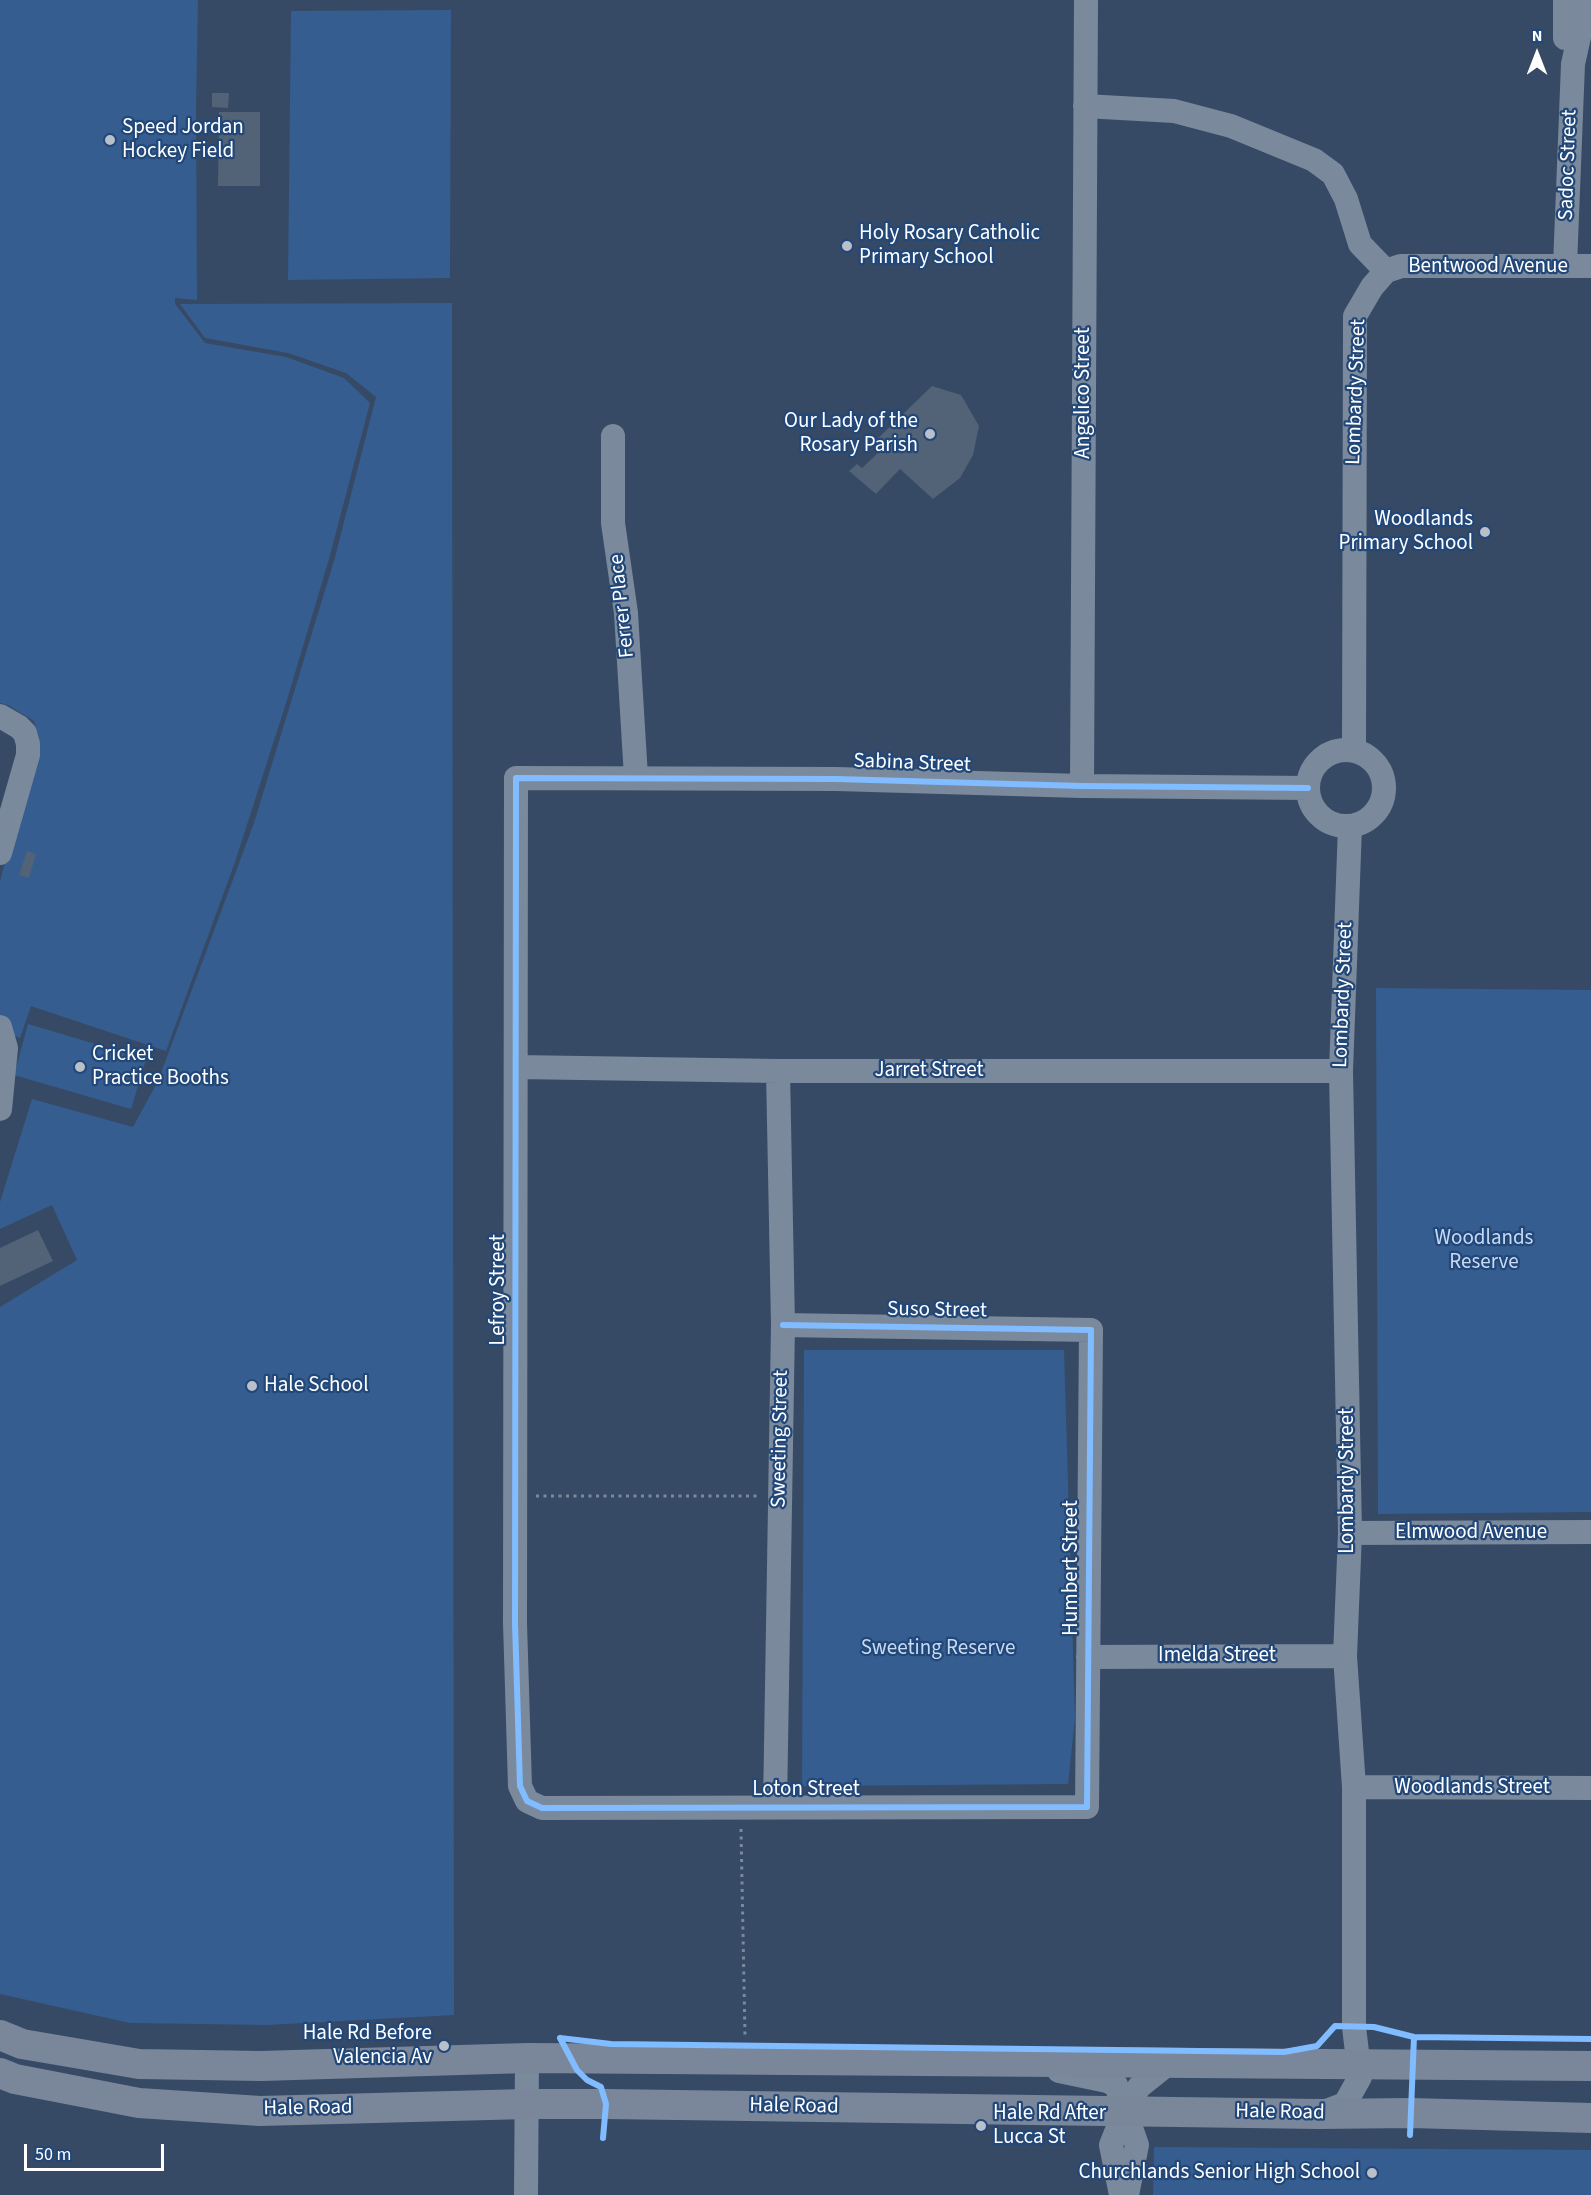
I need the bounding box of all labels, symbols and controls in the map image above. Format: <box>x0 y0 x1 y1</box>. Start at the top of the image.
north arrow <box>1507 24 1567 84</box>
text: N <box>1532 25 1542 47</box>
street label: Sadoc Street <box>1554 109 1584 221</box>
place label: Speed Jordan Hockey Field <box>122 115 244 165</box>
marker: Speed Jordan Hockey Field <box>103 133 117 147</box>
place label: Holy Rosary Catholic Primary School <box>859 221 1040 271</box>
marker: Holy Rosary Catholic Primary School <box>840 239 854 253</box>
street label: Bentwood Avenue <box>1408 254 1568 280</box>
street label: Lombardy Street <box>1342 319 1372 465</box>
street label: Angelico Street <box>1071 327 1097 459</box>
place label: Our Lady of the Rosary Parish <box>784 409 918 459</box>
marker: Our Lady of the Rosary Parish <box>923 427 937 441</box>
place label: Woodlands Primary School <box>1339 507 1473 557</box>
marker: Woodlands Primary School <box>1478 525 1492 539</box>
street label: Ferrer Place <box>605 553 641 659</box>
street label: Sabina Street <box>853 749 971 779</box>
street label: Lombardy Street <box>1329 922 1359 1068</box>
place label: Cricket Practice Booths <box>92 1042 229 1092</box>
street label: Jarret Street <box>874 1058 984 1084</box>
marker: Cricket Practice Booths <box>73 1060 87 1074</box>
park label: Woodlands Reserve <box>1435 1226 1533 1276</box>
street label: Lefroy Street <box>486 1234 512 1346</box>
street label: Suso Street <box>887 1298 987 1324</box>
street label: Sweeting Street <box>767 1370 795 1508</box>
place label: Hale School <box>264 1373 369 1399</box>
marker: Hale School <box>245 1379 259 1393</box>
street label: Lombardy Street <box>1335 1408 1361 1554</box>
street label: Humbert Street <box>1059 1500 1085 1636</box>
street label: Elmwood Avenue <box>1395 1520 1547 1546</box>
park label: Sweeting Reserve <box>861 1636 1015 1662</box>
street label: Imelda Street <box>1158 1643 1276 1669</box>
street label: Woodlands Street <box>1394 1775 1550 1801</box>
street label: Loton Street <box>752 1777 860 1803</box>
place label: Hale Rd Before Valencia Av <box>303 2021 432 2071</box>
marker: Hale Rd Before Valencia Av <box>437 2039 451 2053</box>
street label: Hale Road <box>749 2094 839 2120</box>
street label: Hale Road <box>263 2096 353 2122</box>
street label: Hale Road <box>1235 2100 1325 2126</box>
place label: Hale Rd After Lucca St <box>993 2101 1106 2151</box>
marker: Hale Rd After Lucca St <box>974 2119 988 2133</box>
scale bar <box>27 2132 166 2170</box>
text: 50 m <box>35 2142 71 2167</box>
place label: Churchlands Senior High School <box>1078 2160 1360 2186</box>
marker: Churchlands Senior High School <box>1365 2166 1379 2180</box>

